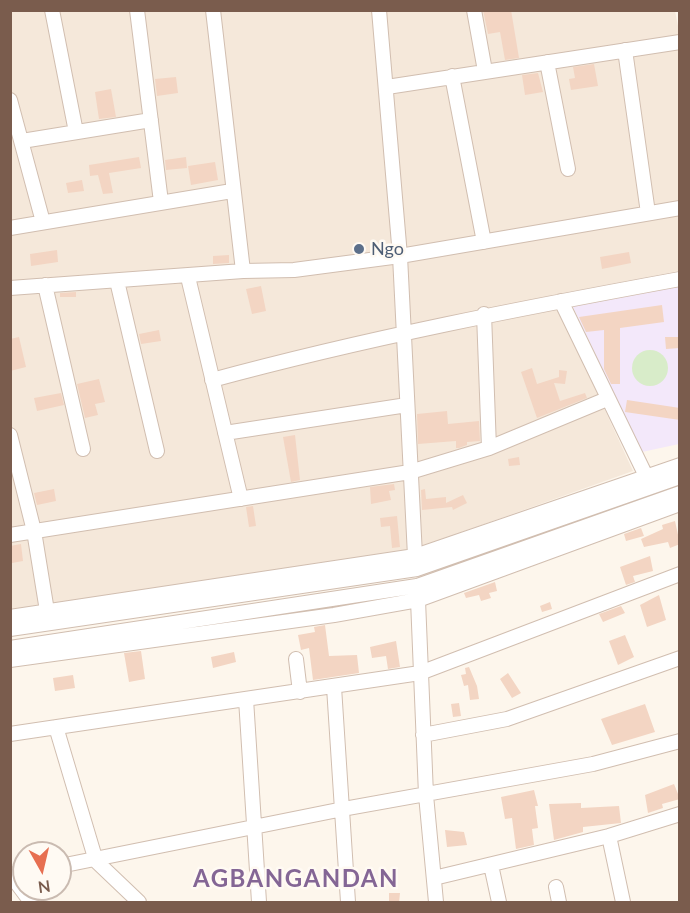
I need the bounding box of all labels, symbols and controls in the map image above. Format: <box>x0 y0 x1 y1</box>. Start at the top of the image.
place label: Ngo <box>371 238 404 260</box>
marker: Ngo <box>352 242 366 256</box>
north arrow <box>12 841 72 901</box>
district label: AGBANGANDAN <box>193 865 399 893</box>
text: N <box>37 877 52 898</box>

